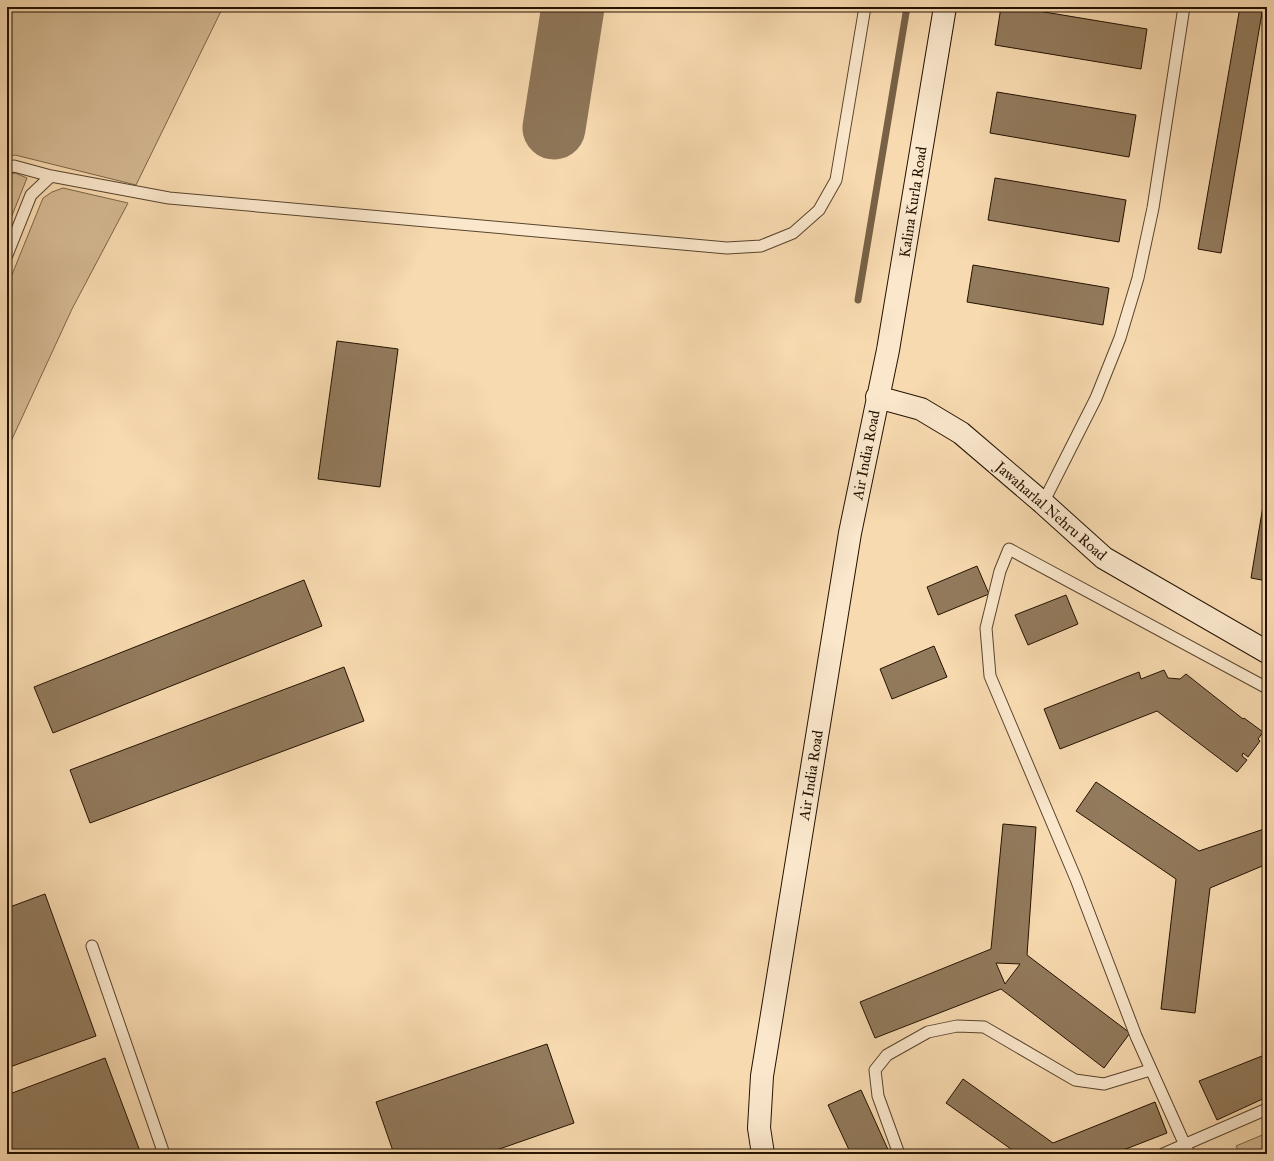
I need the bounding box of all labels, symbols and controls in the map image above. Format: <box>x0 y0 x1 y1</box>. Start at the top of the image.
street label: Kalina Kurla Road <box>895 145 931 259</box>
street label: Air India Road <box>848 408 884 502</box>
street label: Jawaharlal Nehru Road <box>989 456 1111 565</box>
street label: Air India Road <box>795 728 827 822</box>

